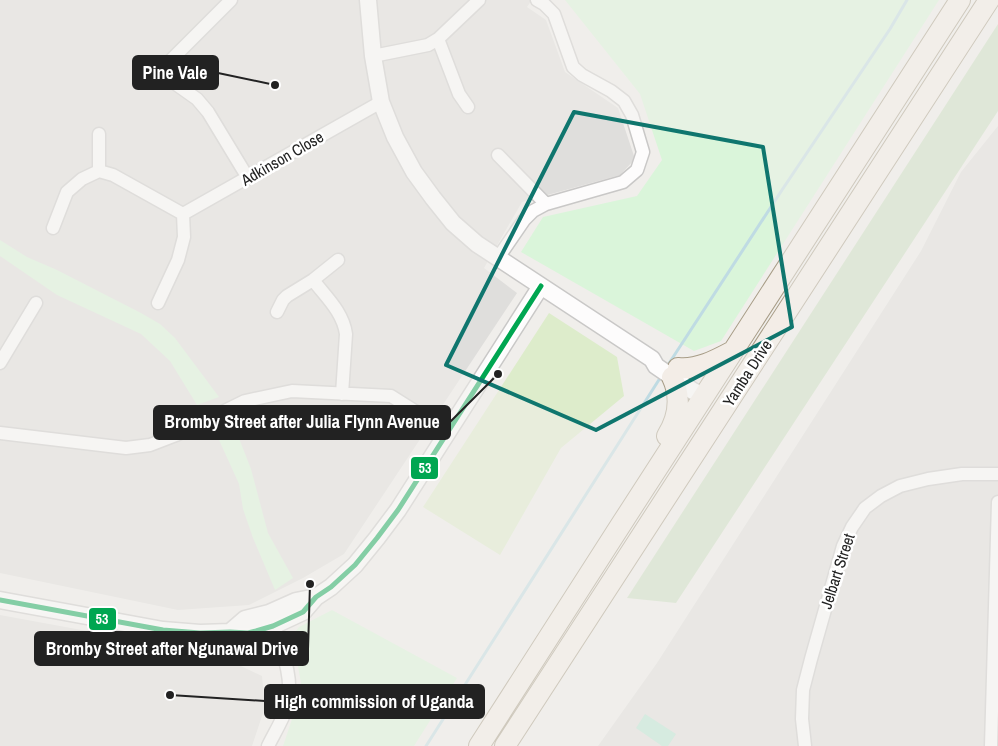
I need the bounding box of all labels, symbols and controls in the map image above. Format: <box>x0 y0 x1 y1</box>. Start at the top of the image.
callout: Pine Vale <box>133 56 218 89</box>
text: Pine Vale <box>143 60 207 85</box>
street label: Adkinson Close <box>236 126 327 191</box>
street label: Yamba Drive <box>717 335 777 411</box>
callout: Bromby Street after Julia Flynn Avenue <box>154 406 450 439</box>
text: Bromby Street after Julia Flynn Avenue <box>164 409 440 434</box>
line badge: 53 <box>410 456 439 480</box>
text: 53 <box>419 459 431 477</box>
street label: Jelbart Street <box>814 530 860 612</box>
line badge: 53 <box>88 607 117 631</box>
text: 53 <box>96 610 108 628</box>
callout: Bromby Street after Ngunawal Drive <box>35 632 308 665</box>
text: Bromby Street after Ngunawal Drive <box>46 636 298 661</box>
callout: High commission of Uganda <box>265 685 484 718</box>
text: High commission of Uganda <box>274 689 474 714</box>

